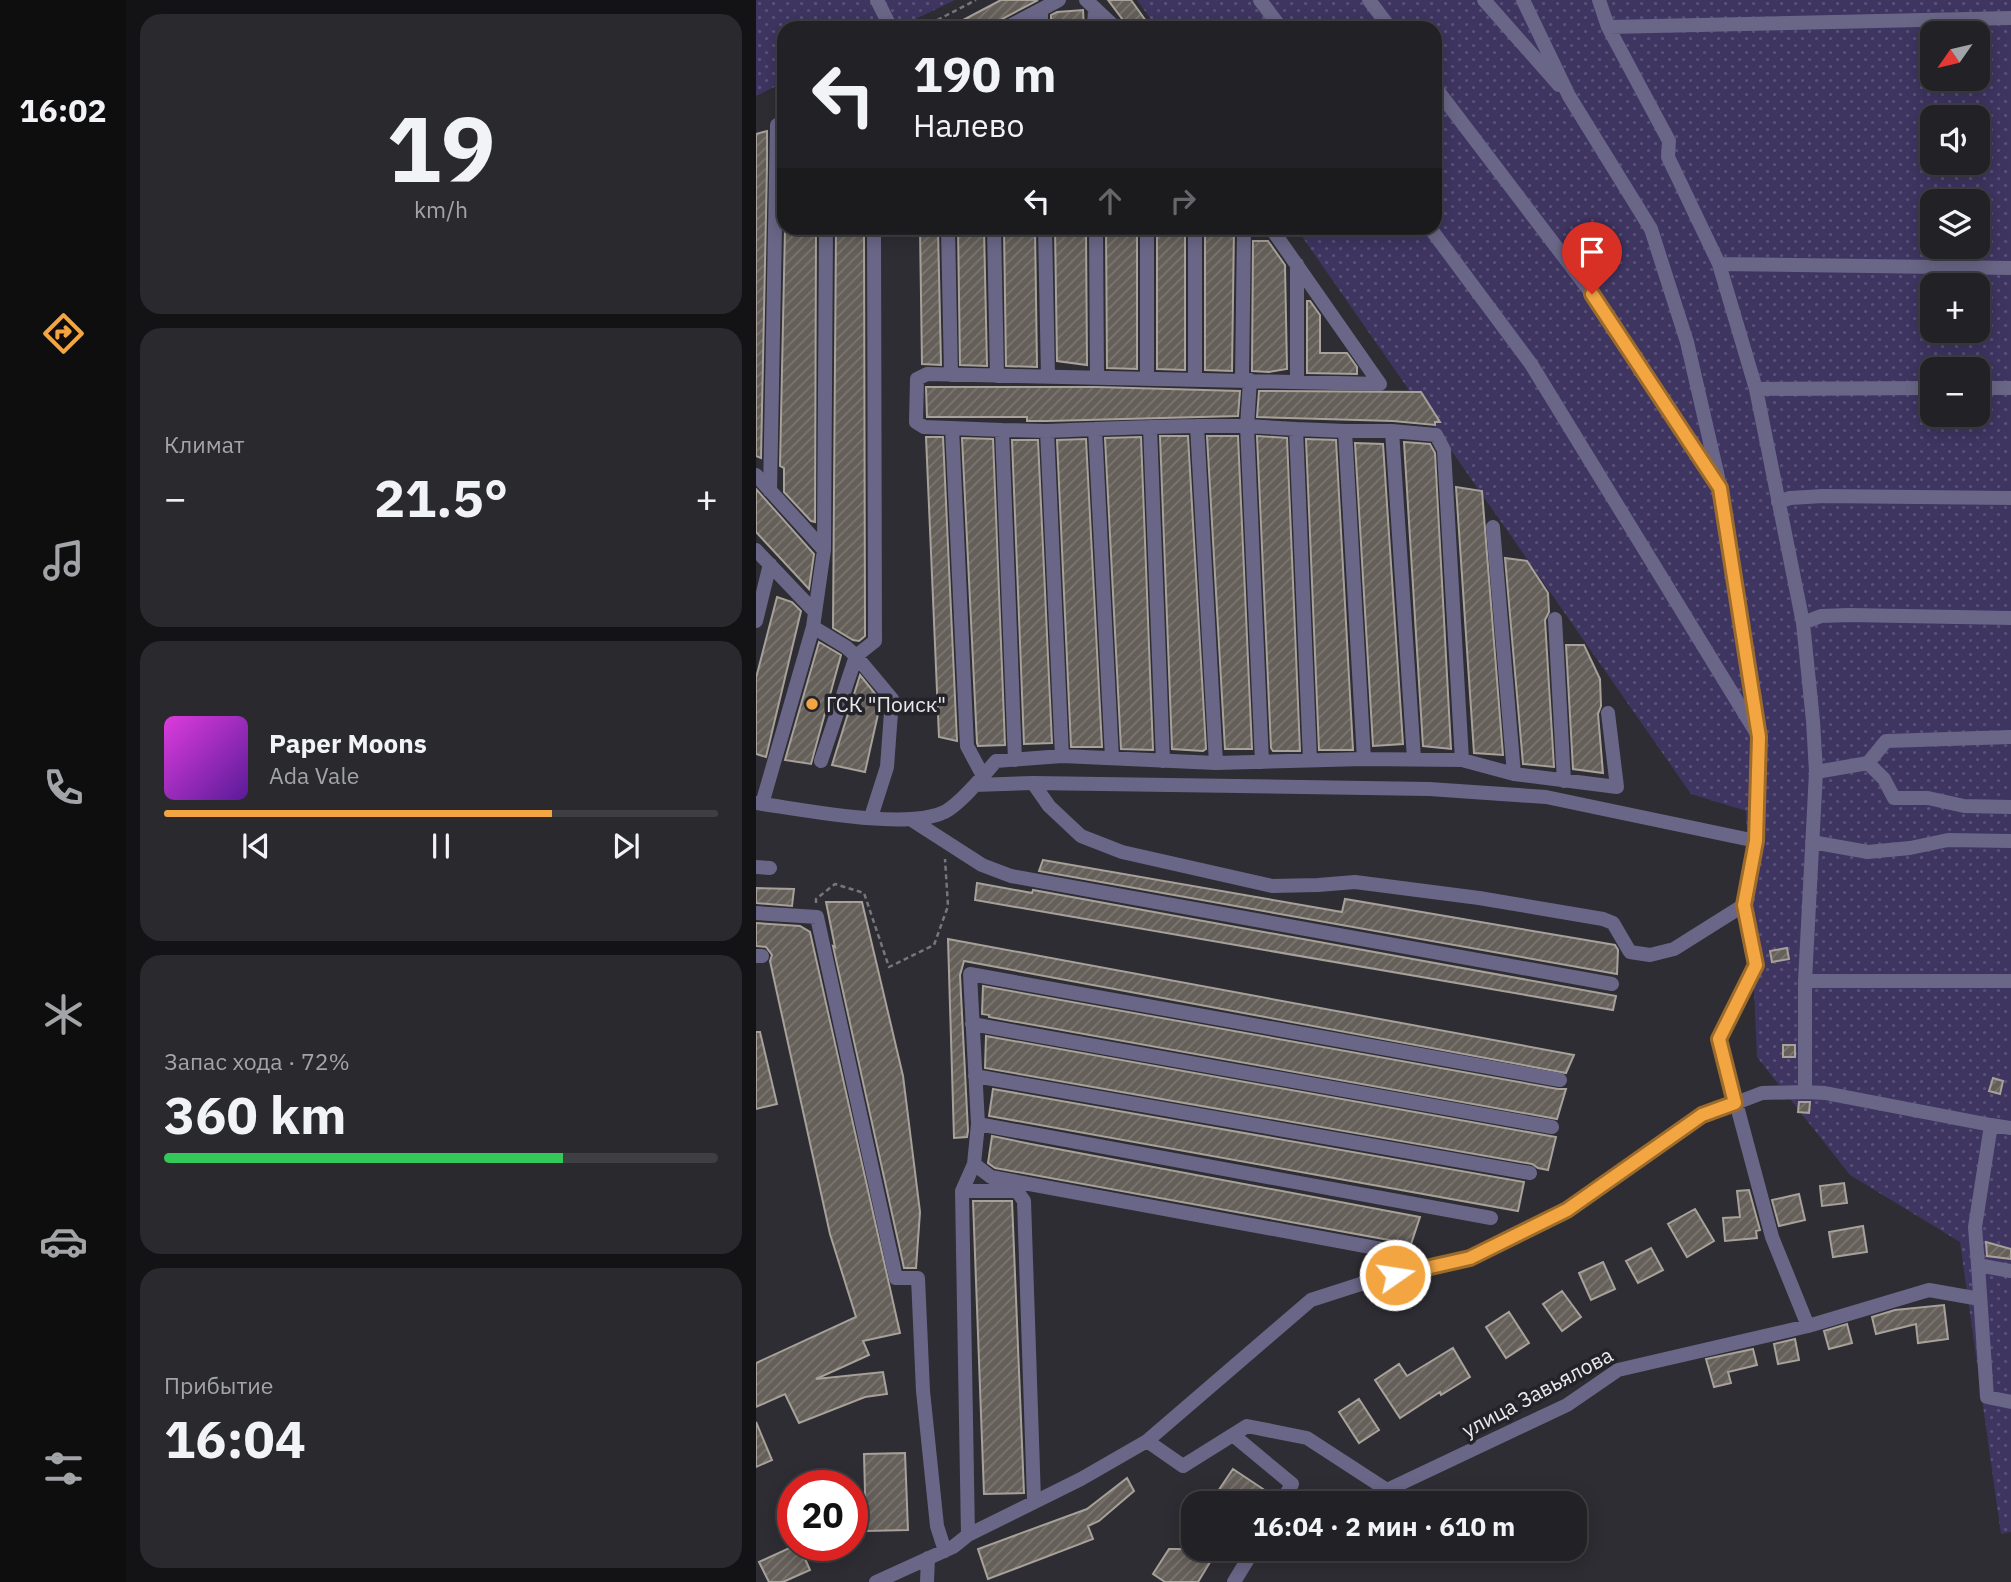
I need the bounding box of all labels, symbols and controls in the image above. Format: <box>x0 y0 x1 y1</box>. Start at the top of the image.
north arrow <box>1920 21 1990 91</box>
map controls <box>1920 21 1990 427</box>
text: 190 m <box>913 42 1057 105</box>
icon: left <box>798 49 889 140</box>
text: 16:02 <box>19 89 107 131</box>
text: 19 <box>386 89 496 207</box>
text: Налево <box>913 104 1024 146</box>
button: sound <box>1920 105 1990 175</box>
icon: left <box>1018 182 1056 220</box>
icon: ahead <box>1091 182 1129 220</box>
icon: right <box>1164 182 1202 220</box>
button: layers <box>1920 189 1990 259</box>
text: km/h <box>414 194 468 224</box>
pin <box>1562 222 1622 294</box>
icon: arrive <box>1573 233 1611 271</box>
button: + <box>1920 273 1990 343</box>
icon: directions <box>39 309 88 358</box>
button: − <box>1920 357 1990 427</box>
text: Климат <box>164 429 245 459</box>
text: 21.5° <box>374 464 508 531</box>
text: − <box>164 473 187 522</box>
text: + <box>695 473 718 522</box>
icon: music <box>39 536 88 585</box>
place label: ГСК "Поиск" <box>826 690 946 718</box>
marker: ГСК "Поиск" <box>804 696 820 712</box>
text: Paper Moons <box>269 726 427 760</box>
text: Ada Vale <box>269 760 359 790</box>
icon: phone <box>39 763 88 812</box>
icon: previous <box>237 827 275 865</box>
icon: pause <box>422 827 460 865</box>
icon: next <box>607 827 645 865</box>
icon: climate <box>39 990 88 1039</box>
text: Запас хода · 72% <box>164 1046 350 1076</box>
text: 360 km <box>164 1081 346 1148</box>
icon: car <box>39 1217 88 1266</box>
position arrow <box>1358 1238 1432 1312</box>
street label: улица Завьялова <box>1457 1340 1617 1444</box>
text: Прибытие <box>164 1370 273 1400</box>
text: 16:04 <box>164 1405 306 1472</box>
icon: filters <box>39 1444 88 1493</box>
speed limit sign: 20 <box>777 1470 868 1561</box>
text: 16:04 · 2 мин · 610 m <box>1253 1509 1515 1543</box>

